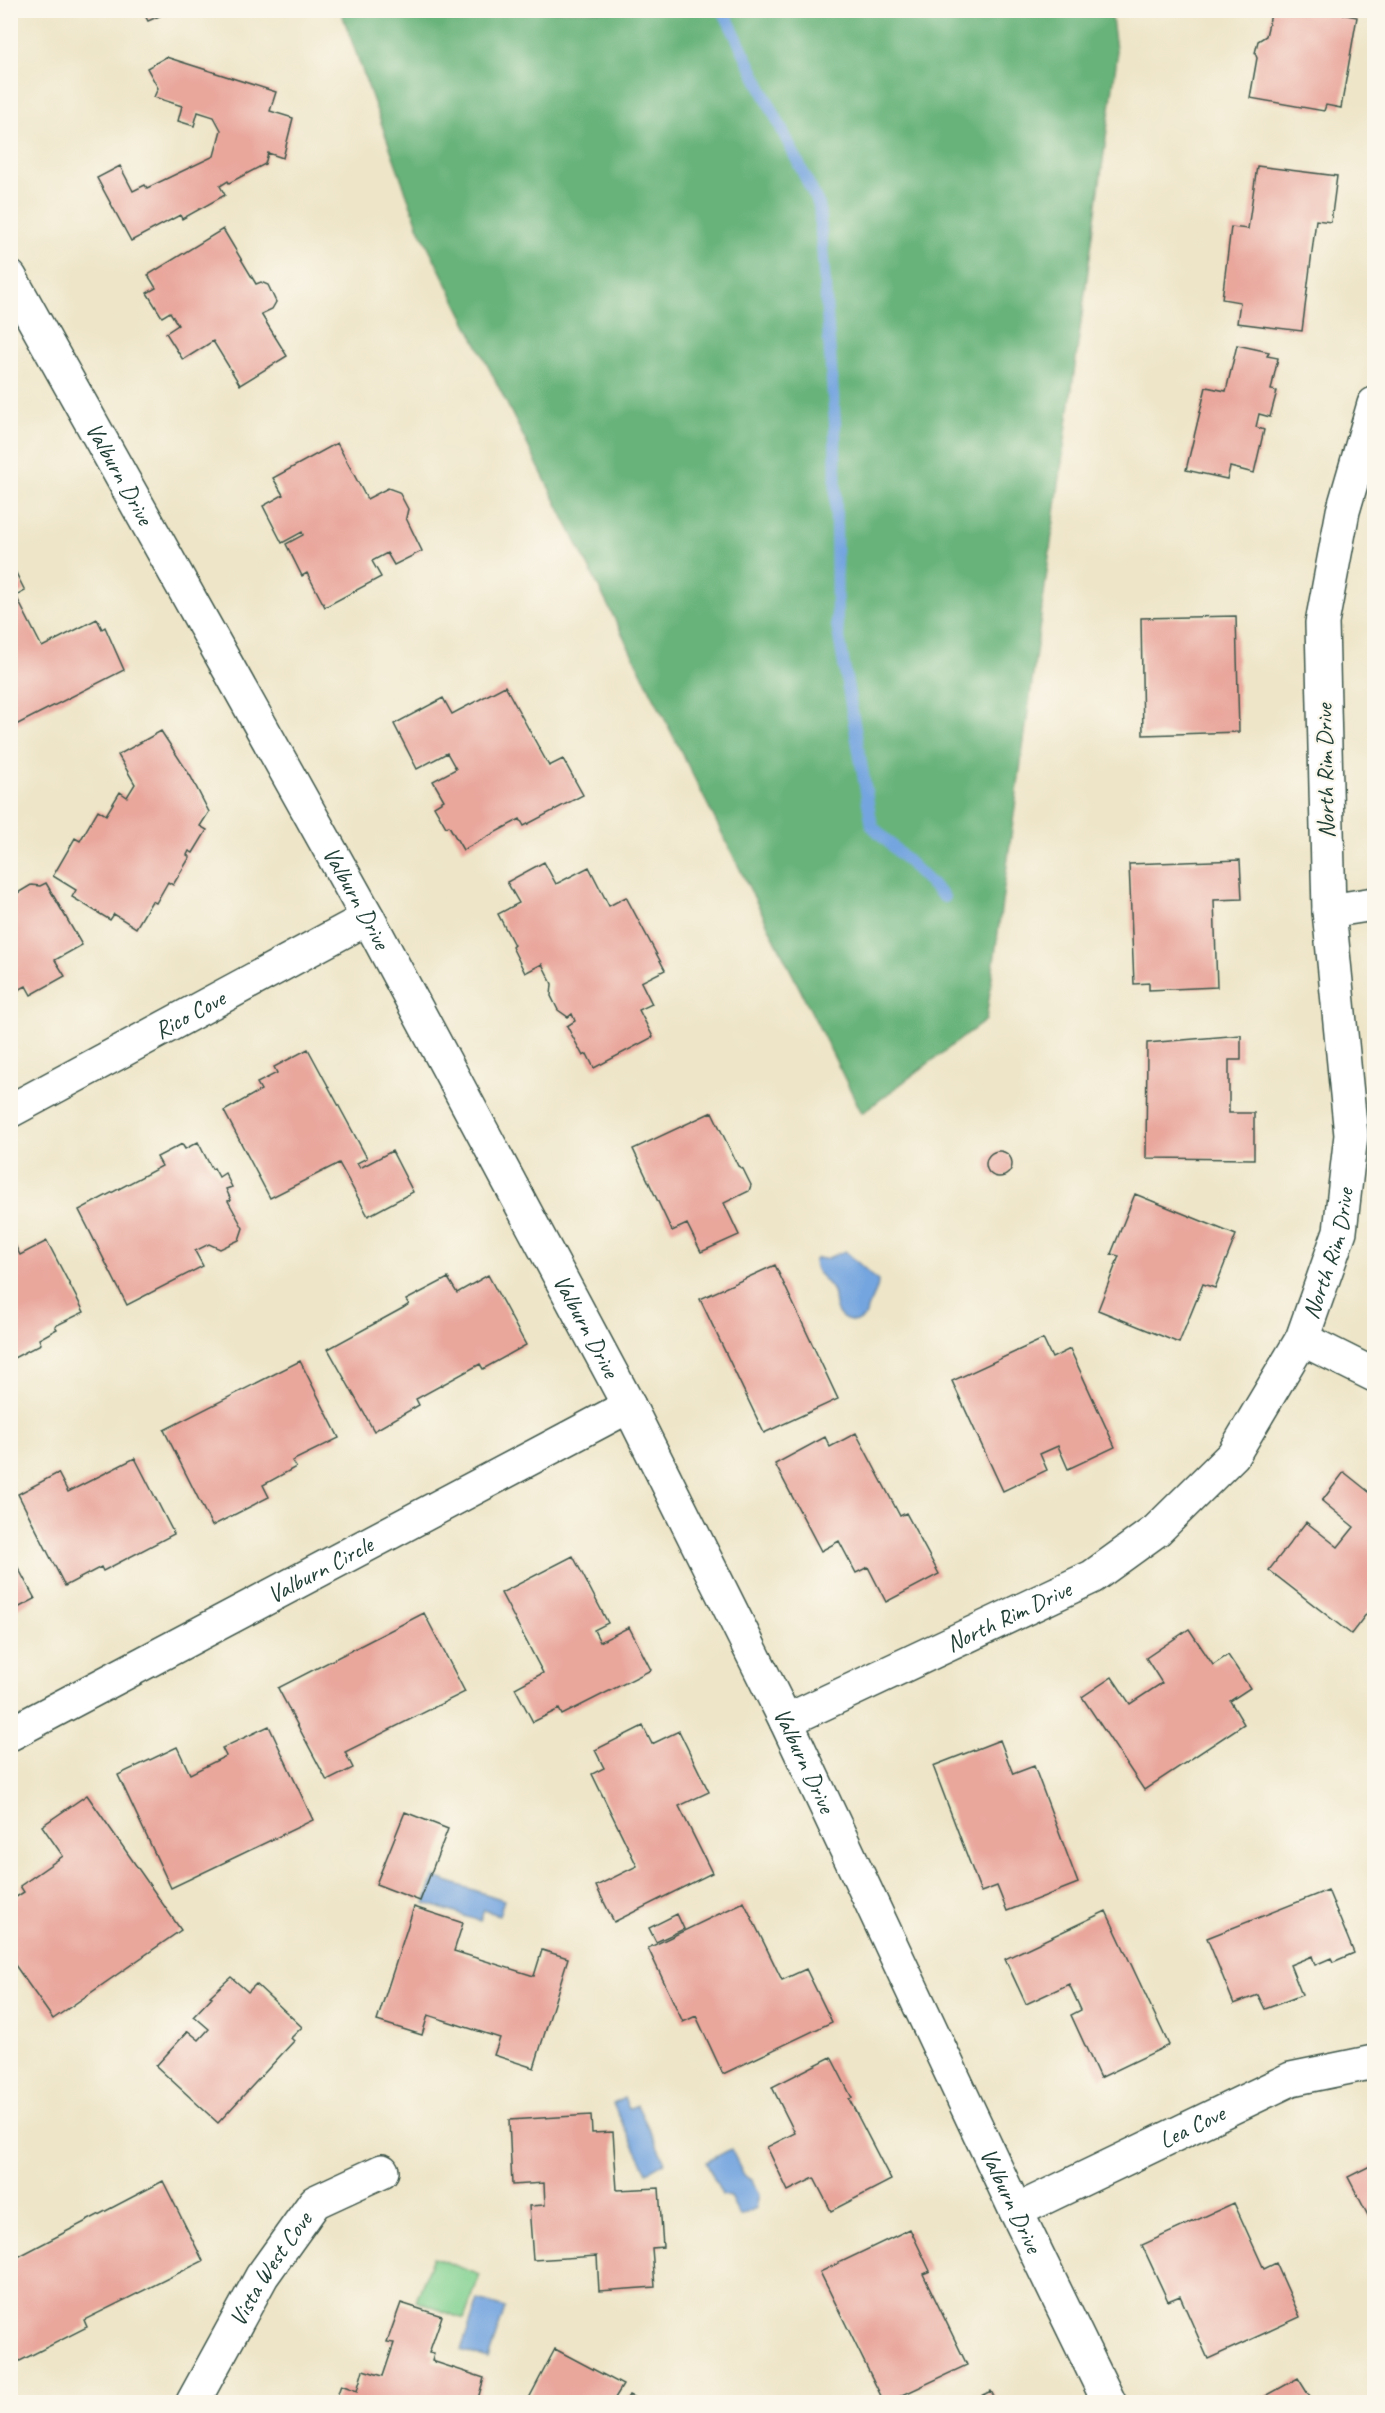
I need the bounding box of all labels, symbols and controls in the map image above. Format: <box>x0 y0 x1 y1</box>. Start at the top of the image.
street label: Valburn Drive <box>79 417 161 532</box>
street label: North Rim Drive <box>1309 701 1341 839</box>
street label: Valburn Drive <box>316 841 398 956</box>
street label: Rico Cove <box>149 982 232 1045</box>
street label: North Rim Drive <box>1295 1185 1360 1323</box>
street label: Valburn Drive <box>547 1269 627 1385</box>
street label: Valburn Circle <box>262 1528 380 1610</box>
street label: North Rim Drive <box>941 1573 1078 1659</box>
street label: Valburn Drive <box>767 1703 843 1820</box>
street label: Lea Cove <box>1154 2097 1232 2155</box>
street label: Valburn Drive <box>973 2143 1050 2259</box>
street label: Vista West Cove <box>222 2204 320 2331</box>

